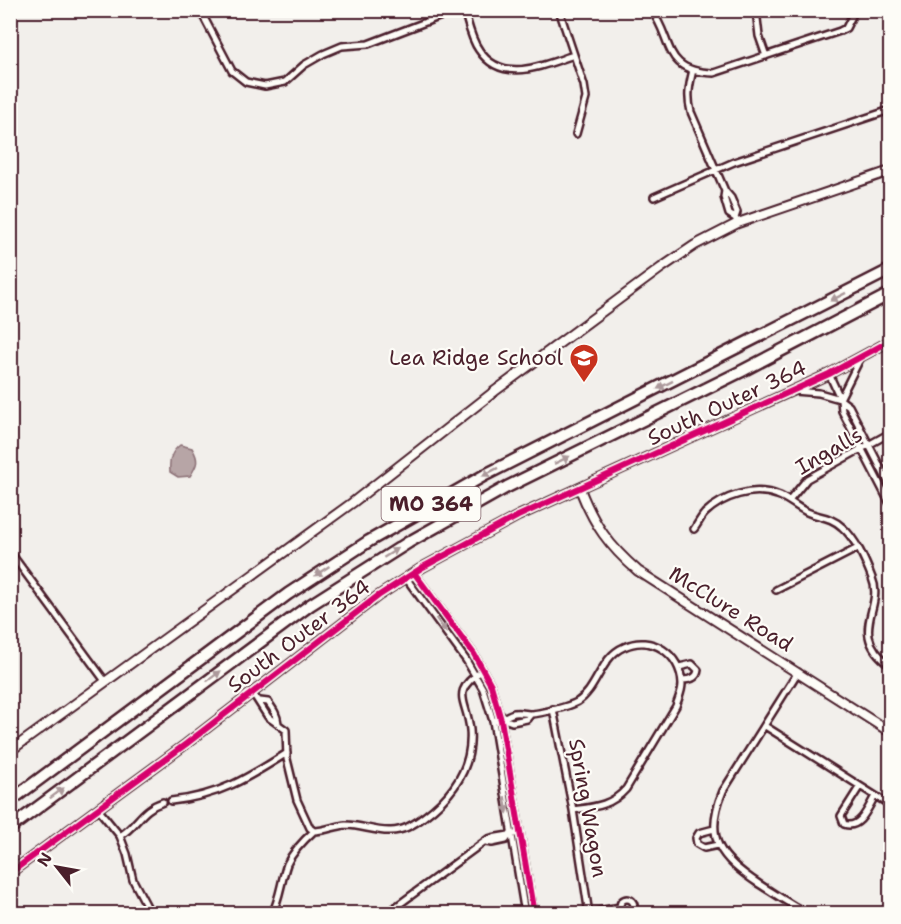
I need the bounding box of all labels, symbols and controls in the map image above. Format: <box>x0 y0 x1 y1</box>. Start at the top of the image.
one-way arrow <box>830 292 847 302</box>
school or university icon: Lea Ridge School <box>568 342 600 384</box>
place label: Lea Ridge School <box>389 344 564 372</box>
street label: South Outer 364 <box>643 354 811 452</box>
one-way arrow <box>656 381 673 390</box>
street label: Ingalls <box>791 421 867 481</box>
one-way arrow <box>554 455 571 465</box>
one-way arrow <box>481 467 498 477</box>
road number: MO 364 <box>382 487 480 521</box>
one-way arrow <box>383 547 399 558</box>
street label: McClure Road <box>664 560 798 658</box>
one-way arrow <box>314 566 331 577</box>
street label: South Outer 364 <box>222 573 376 699</box>
one-way arrow <box>435 617 447 633</box>
one-way arrow <box>205 670 221 682</box>
street label: Spring Wagon <box>562 736 614 880</box>
one-way arrow <box>50 787 65 799</box>
one-way arrow <box>502 796 511 815</box>
north arrow <box>27 837 87 897</box>
text: N <box>32 849 57 870</box>

